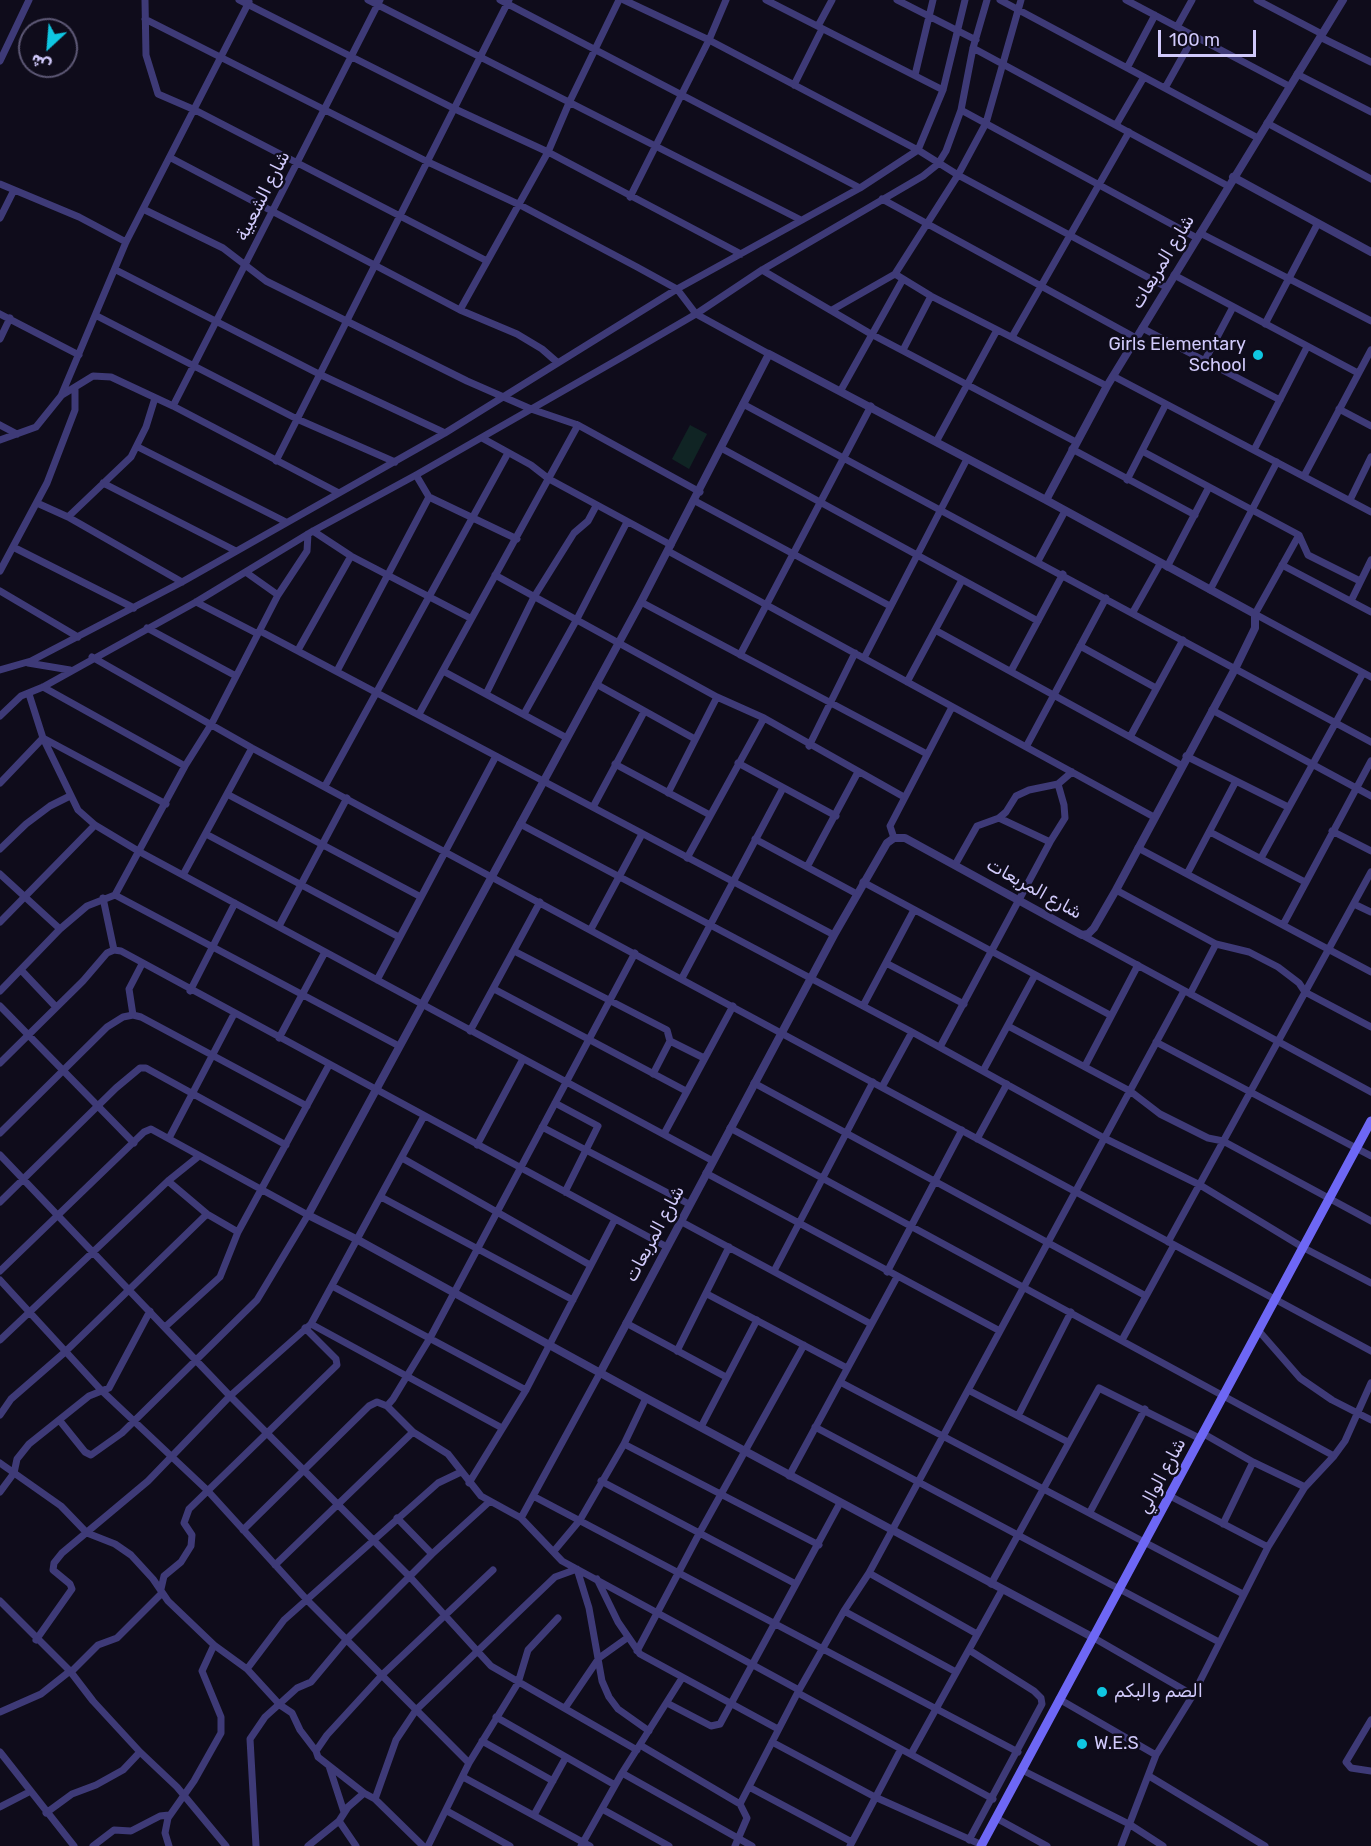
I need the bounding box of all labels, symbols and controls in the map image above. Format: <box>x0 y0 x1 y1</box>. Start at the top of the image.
north arrow <box>18 18 78 78</box>
scale bar <box>1161 18 1258 56</box>
text: 100 m <box>1169 29 1220 51</box>
text: ش <box>27 50 54 76</box>
street label: شارع الشعبية <box>231 147 295 245</box>
street label: شارع المربعات <box>1126 211 1200 313</box>
place label: Girls Elementary School <box>1109 334 1246 376</box>
marker: Girls Elementary School <box>1251 348 1265 362</box>
street label: شارع المربعات <box>982 854 1086 924</box>
street label: شارع المربعات <box>621 1182 689 1286</box>
street label: شارع الوالي <box>1133 1435 1191 1517</box>
place label: الصم والبكم <box>1114 1681 1203 1703</box>
marker: الصم والبكم <box>1095 1685 1109 1699</box>
place label: W.E.S <box>1094 1733 1139 1755</box>
marker: W.E.S <box>1075 1737 1089 1751</box>

